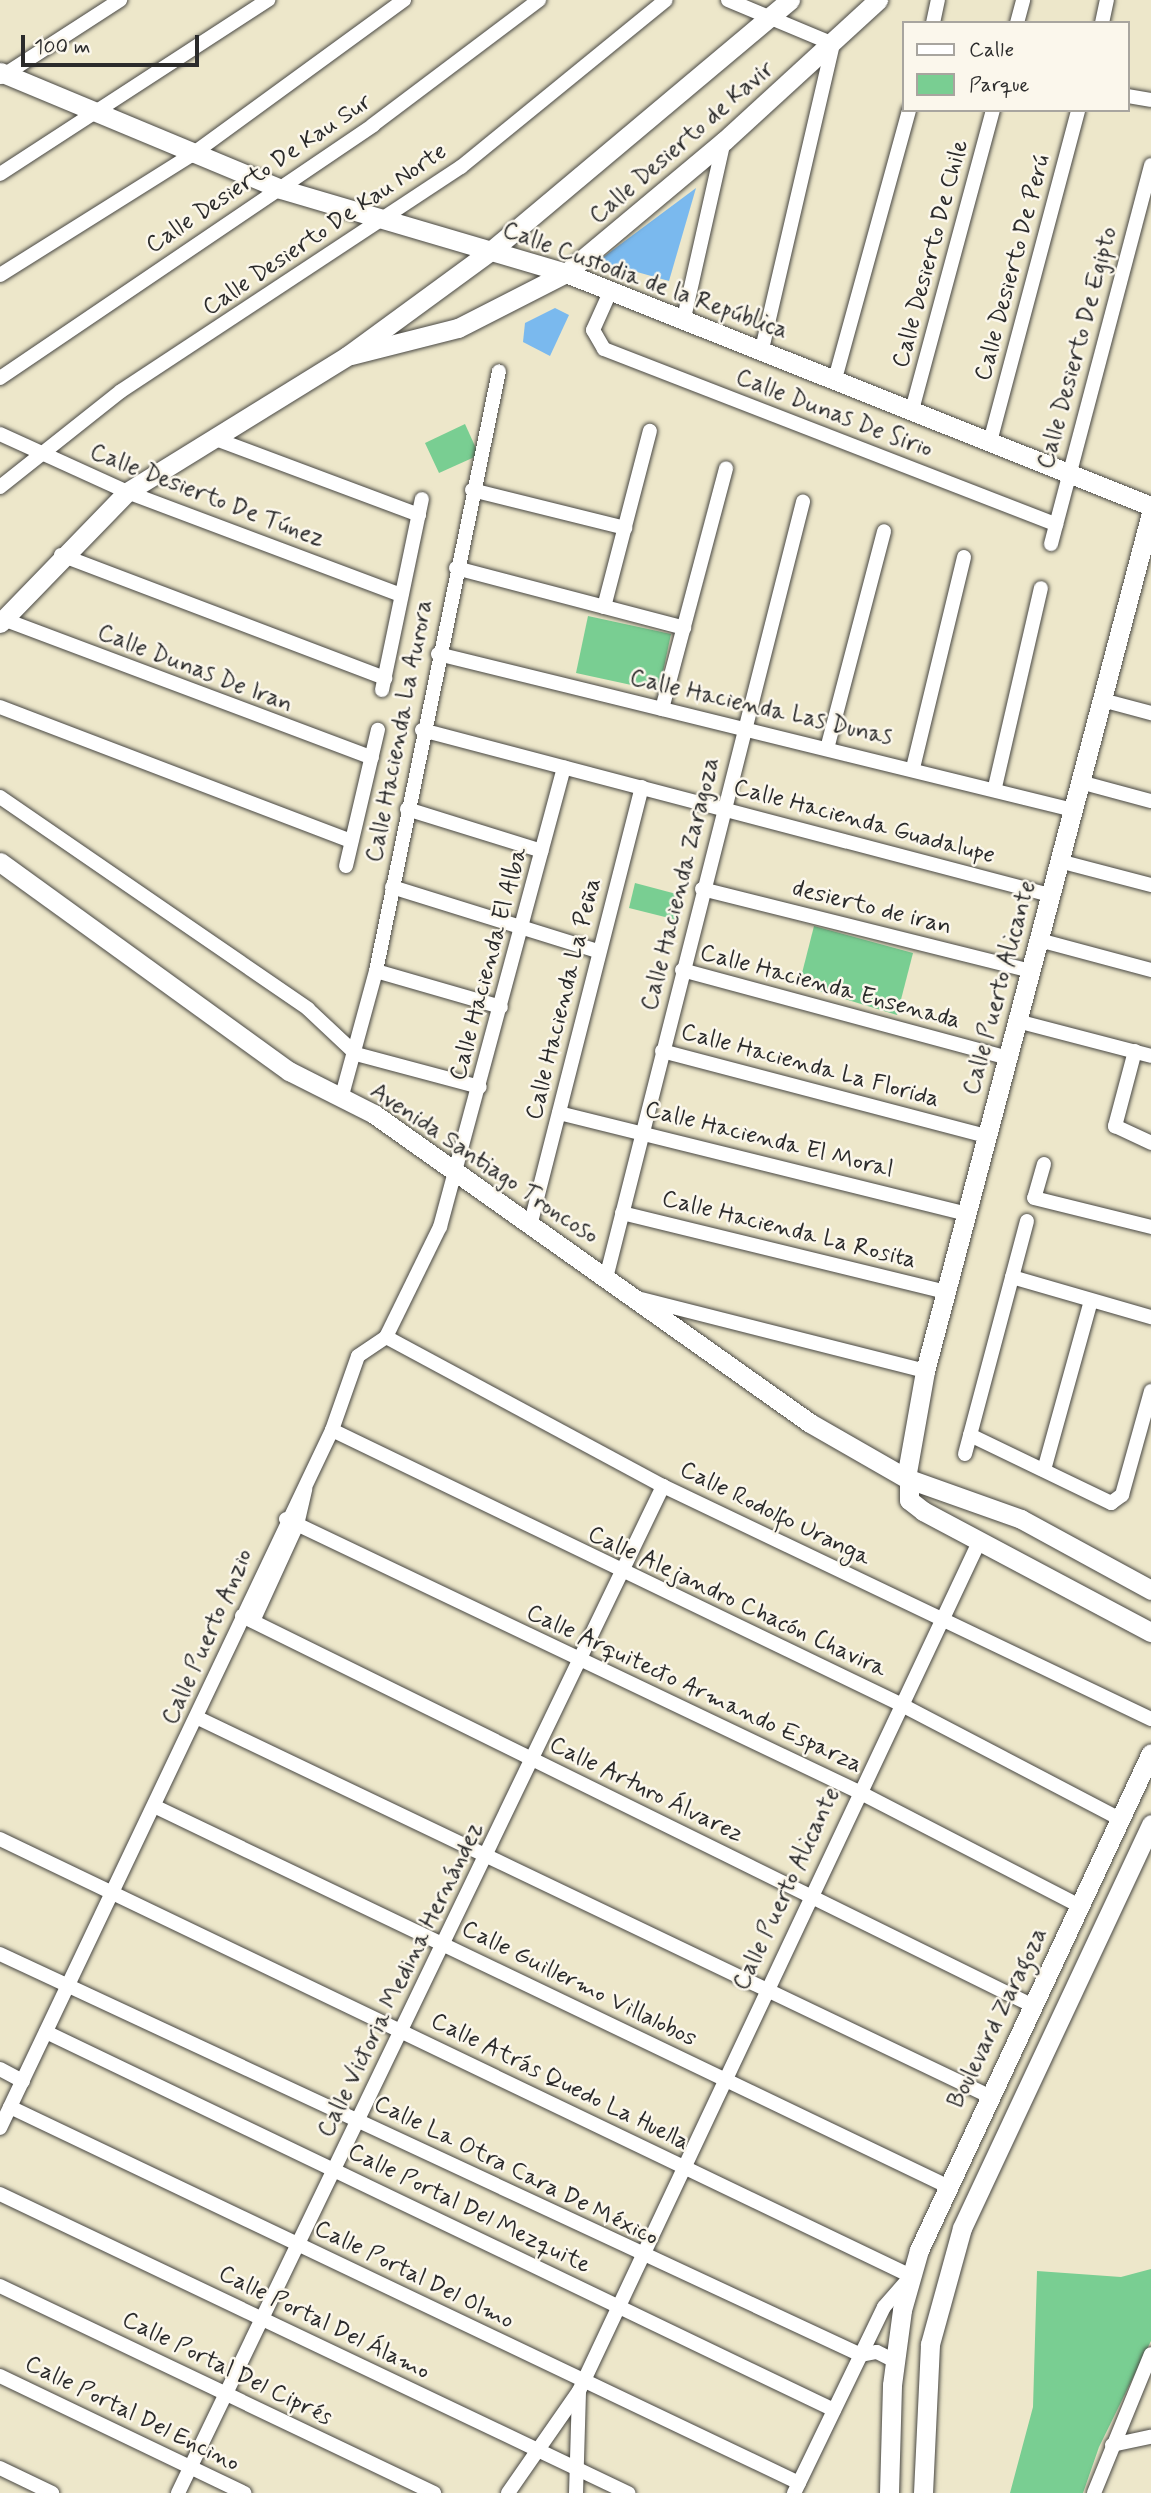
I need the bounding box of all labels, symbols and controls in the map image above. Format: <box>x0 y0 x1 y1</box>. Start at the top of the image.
scale bar <box>24 21 203 65</box>
legend <box>902 21 1130 112</box>
text: 100 m <box>34 33 90 61</box>
text: Calle <box>969 36 1014 64</box>
street label: Calle Desierto de Kavir <box>581 53 783 233</box>
text: Parque <box>969 71 1029 99</box>
street label: Calle Desierto De Kau Sur <box>140 88 378 260</box>
street label: Calle Desierto De Chile <box>886 135 976 373</box>
street label: Calle Desierto De Kau Norte <box>197 137 453 323</box>
street label: Calle Desierto De Perú <box>969 152 1057 384</box>
street label: Calle Custodia de la República <box>500 216 790 346</box>
street label: Calle Desierto De Egipto <box>1032 225 1124 471</box>
street label: Calle Dunas De Sirio <box>734 364 934 464</box>
street label: Calle Desierto De Túnez <box>85 438 329 554</box>
street label: Calle Hacienda La Aurora <box>361 600 439 862</box>
street label: Calle Dunas De Iran <box>93 618 297 720</box>
street label: Calle Hacienda Las Dunas <box>627 664 895 752</box>
street label: Calle Hacienda Zaragoza <box>636 755 726 1013</box>
street label: Calle Hacienda Guadalupe <box>733 774 995 870</box>
street label: Calle Hacienda El Alba <box>445 846 533 1082</box>
street label: desierto de iran <box>790 875 954 941</box>
street label: Calle Hacienda La Peña <box>520 877 608 1121</box>
street label: Calle Puerto Alicante <box>958 879 1042 1097</box>
street label: Calle Hacienda Ensenada <box>698 939 962 1035</box>
street label: Calle Hacienda La Florida <box>678 1018 942 1114</box>
street label: Avenida Santiago Troncoso <box>365 1077 603 1251</box>
street label: Calle Hacienda El Moral <box>646 1096 892 1184</box>
street label: Calle Hacienda La Rosita <box>659 1184 919 1276</box>
street label: Calle Rodolfo Uranga <box>675 1455 875 1573</box>
street label: Calle Alejandro Chacón Chavira <box>580 1519 894 1685</box>
street label: Calle Puerto Anzio <box>157 1546 259 1728</box>
street label: Calle Arquitecto Armando Esparza <box>525 1600 863 1778</box>
street label: Calle Arturo Álvarez <box>544 1731 748 1849</box>
street label: Calle Puerto Alicante <box>728 1785 846 1993</box>
street label: Calle Victoria Medina Hernández <box>312 1818 490 2142</box>
street label: Calle Guillermo Villalobos <box>458 1915 700 2053</box>
street label: Boulevard Zaragoza <box>941 1922 1055 2114</box>
street label: Calle Atrás Quedo La Huella <box>424 2006 696 2158</box>
street label: Calle La Otra Cara De México <box>370 2090 662 2252</box>
street label: Calle Portal Del Mezquite <box>344 2138 594 2280</box>
street label: Calle Portal Del Olmo <box>309 2214 519 2336</box>
street label: Calle Portal Del Álamo <box>214 2259 434 2387</box>
street label: Calle Portal Del Ciprés <box>117 2306 337 2432</box>
street label: Calle Portal Del Encino <box>20 2350 244 2478</box>

